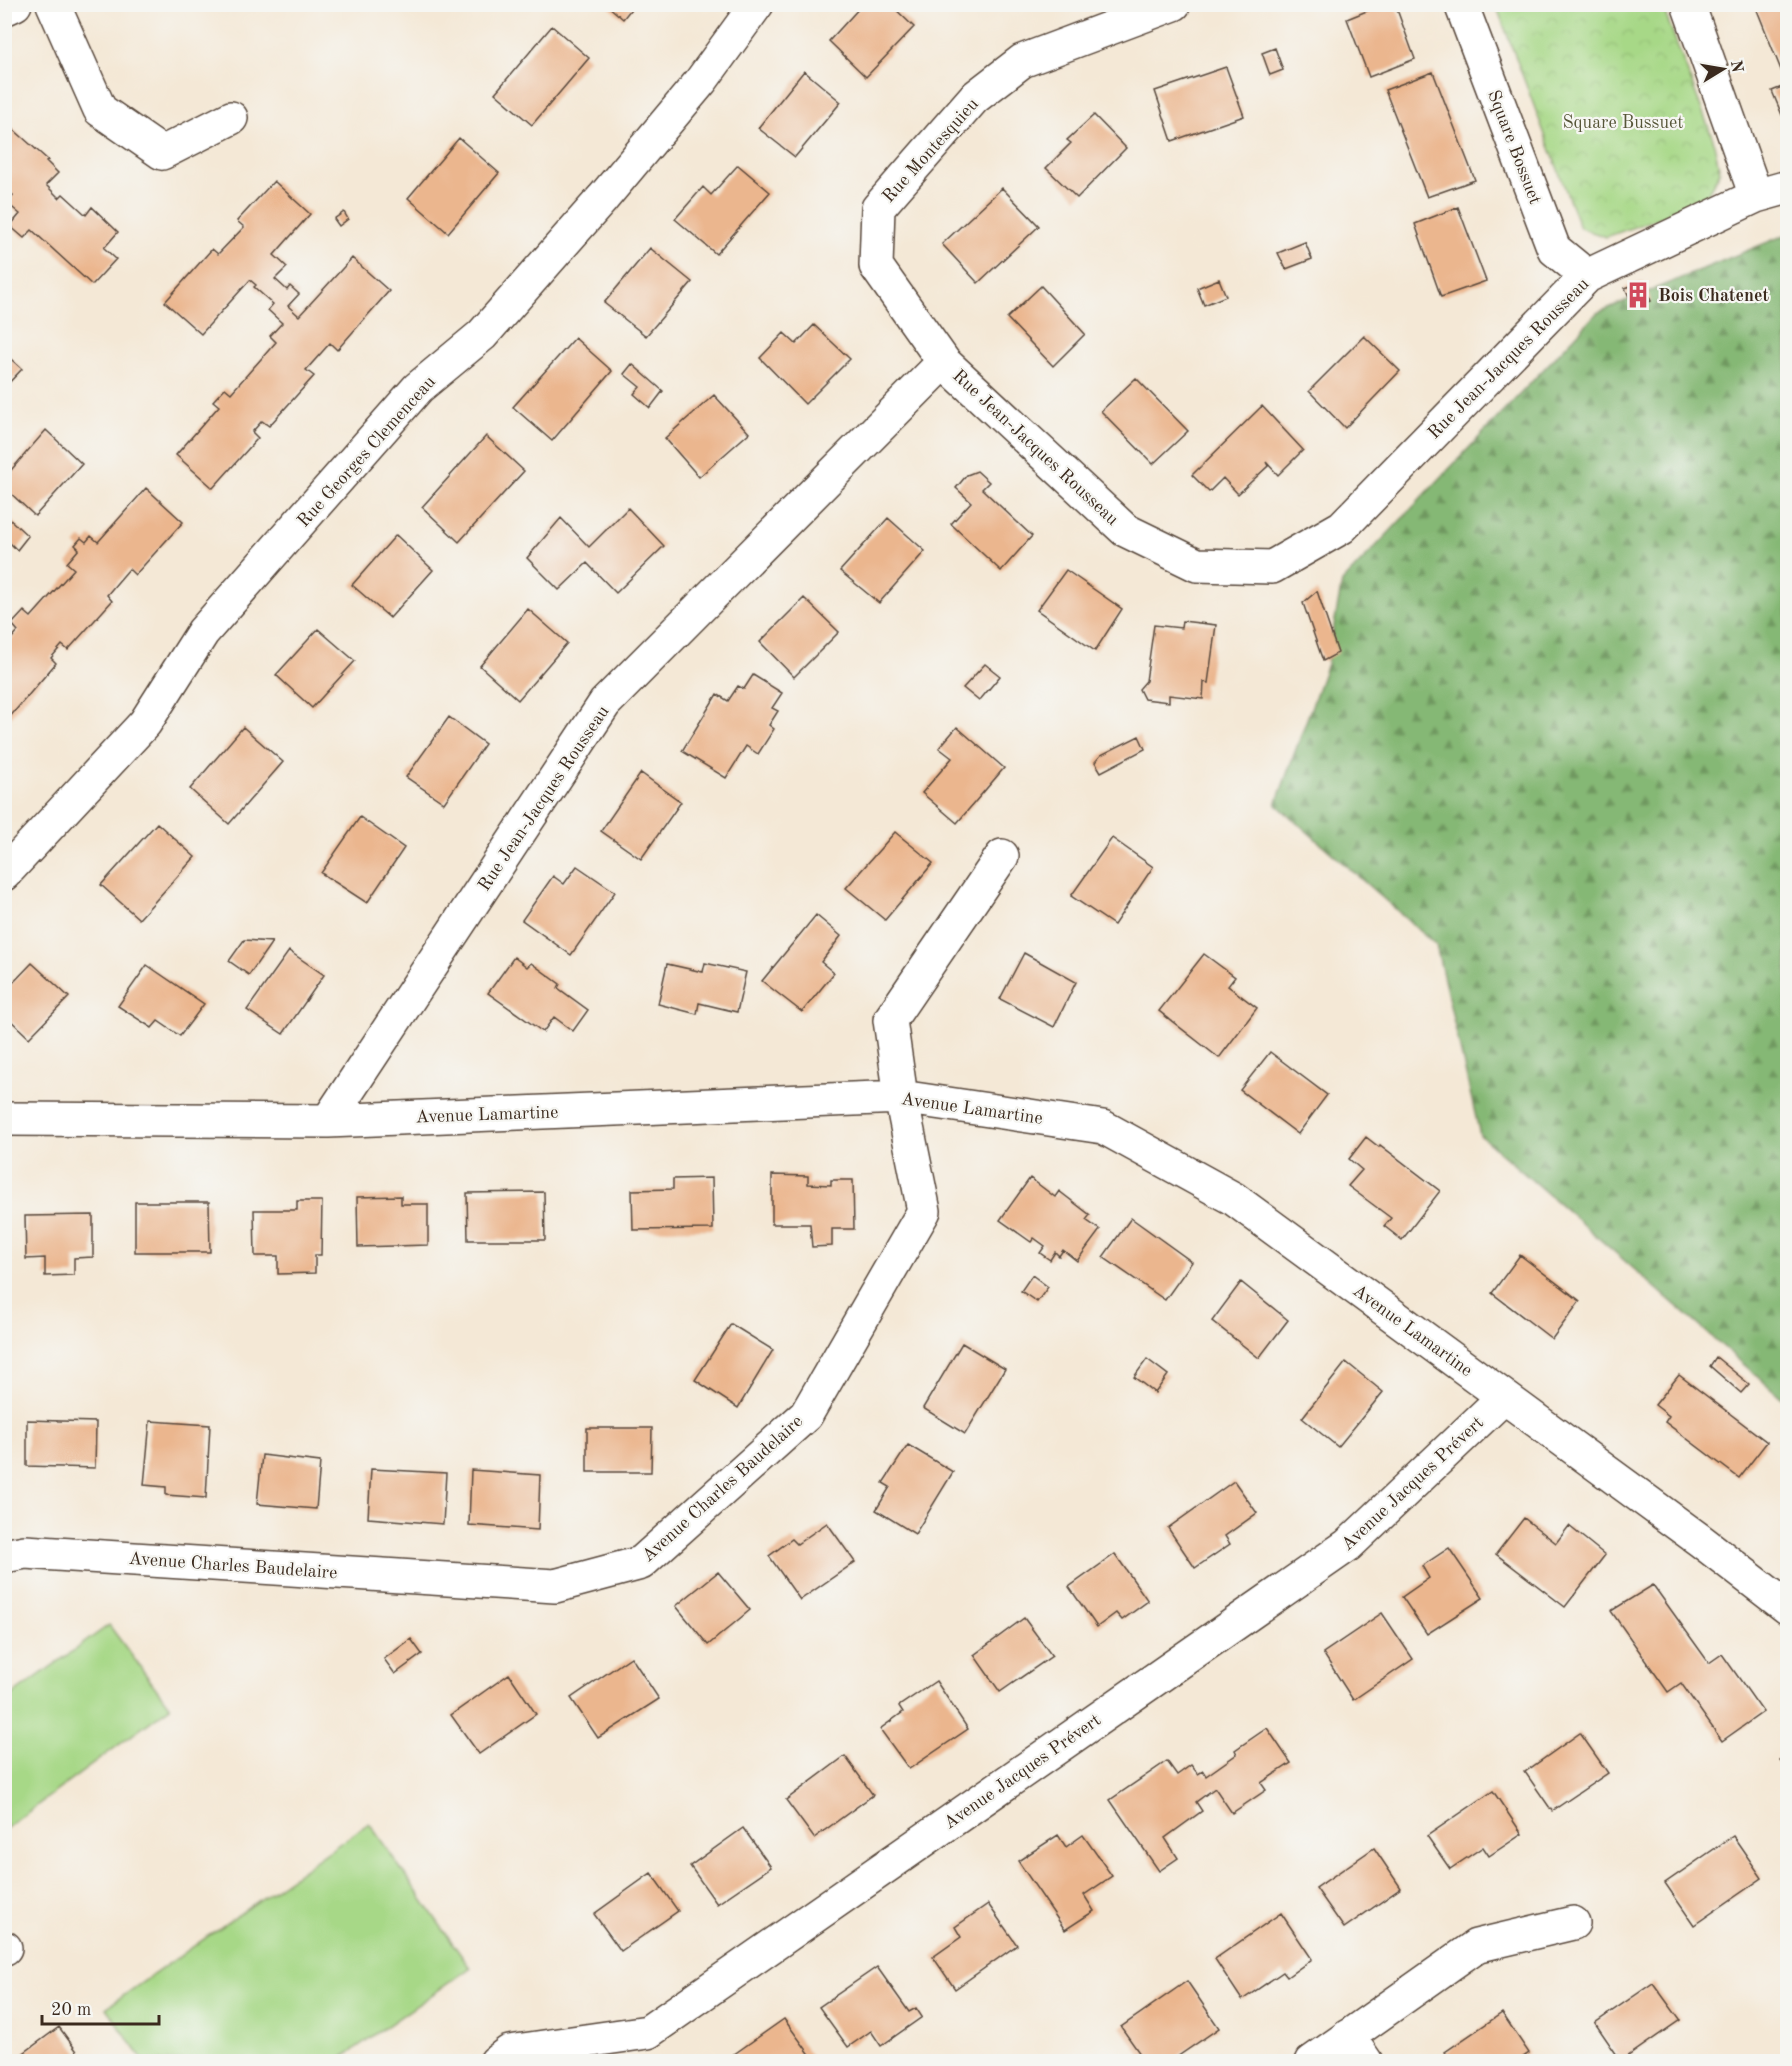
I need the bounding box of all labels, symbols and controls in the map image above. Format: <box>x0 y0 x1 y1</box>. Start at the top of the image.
north arrow <box>1693 39 1753 99</box>
text: N <box>1727 59 1745 75</box>
street label: Square Bossuet <box>1484 88 1544 207</box>
street label: Rue Montesquieu <box>879 95 982 206</box>
park label: Square Bussuet <box>1562 114 1684 132</box>
street label: Rue Jean-Jacques Rousseau <box>1425 275 1593 443</box>
building icon: Bois Chatenet <box>1623 280 1653 310</box>
place label: Bois Chatenet <box>1658 287 1770 305</box>
street label: Rue Jean-Jacques Rousseau <box>949 366 1122 529</box>
street label: Rue Georges Clemenceau <box>294 372 439 531</box>
street label: Rue Jean-Jacques Rousseau <box>475 702 613 894</box>
street label: Avenue Lamartine <box>900 1090 1044 1128</box>
street label: Avenue Lamartine <box>415 1104 559 1126</box>
street label: Avenue Lamartine <box>1349 1282 1476 1380</box>
street label: Avenue Charles Baudelaire <box>639 1412 806 1565</box>
street label: Avenue Jacques Prévert <box>1338 1413 1487 1554</box>
street label: Avenue Charles Baudelaire <box>128 1550 338 1582</box>
street label: Avenue Jacques Prévert <box>941 1711 1104 1833</box>
scale bar <box>42 1988 159 2026</box>
text: 20 m <box>51 2001 91 2019</box>

